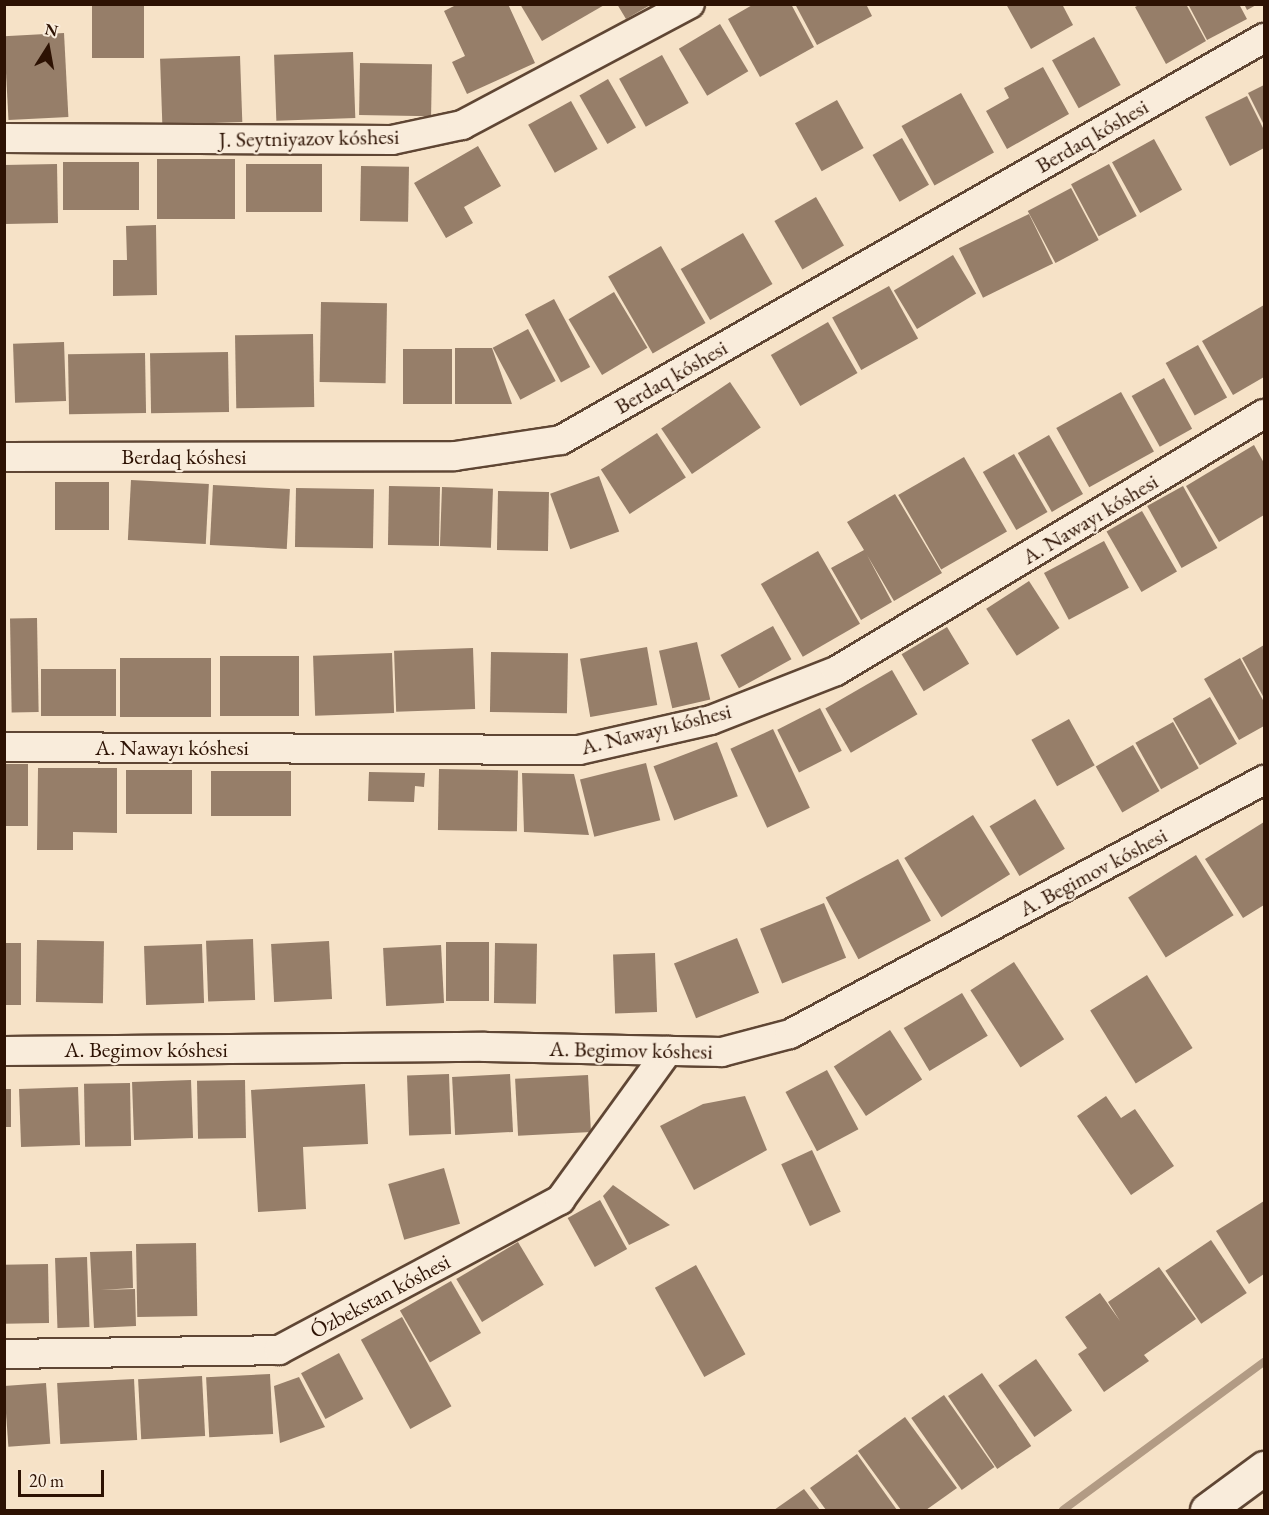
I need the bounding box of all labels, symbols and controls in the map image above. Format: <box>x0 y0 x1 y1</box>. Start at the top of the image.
north arrow <box>18 18 78 78</box>
text: N <box>43 18 60 41</box>
street label: Berdaq kóshesi <box>1031 93 1153 179</box>
street label: J. Seytniyazov kóshesi <box>219 123 399 153</box>
street label: Berdaq kóshesi <box>610 334 732 420</box>
street label: Berdaq kóshesi <box>121 444 247 470</box>
street label: A. Nawayı kóshesi <box>1017 468 1163 570</box>
street label: A. Nawayı kóshesi <box>578 698 734 760</box>
street label: A. Nawayı kóshesi <box>95 735 249 761</box>
street label: A. Begimov kóshesi <box>1015 822 1171 922</box>
street label: A. Begimov kóshesi <box>549 1035 713 1065</box>
street label: A. Begimov kóshesi <box>64 1037 228 1063</box>
street label: Ózbekstan kóshesi <box>305 1248 455 1344</box>
scale bar <box>21 1458 106 1496</box>
text: 20 m <box>29 1469 64 1492</box>

